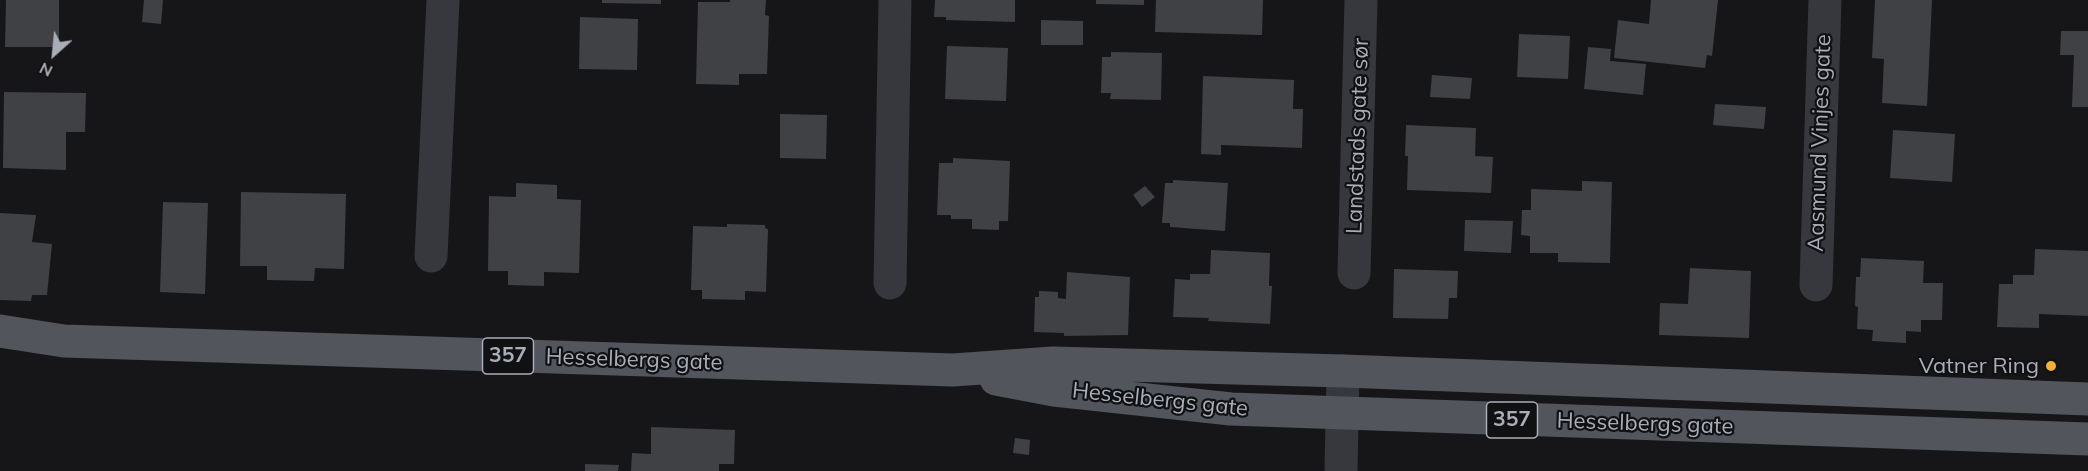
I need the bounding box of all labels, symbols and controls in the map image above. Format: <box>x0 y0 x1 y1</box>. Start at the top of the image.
north arrow <box>24 24 84 84</box>
street label: Aasmund Vinjes gate <box>1803 34 1837 252</box>
street label: Landstads gate sør <box>1341 38 1375 234</box>
text: N <box>36 58 56 82</box>
road number: 357 <box>482 338 534 374</box>
street label: Hesselbergs gate <box>545 344 723 376</box>
place label: Vatner Ring <box>1919 353 2039 379</box>
marker: Vatner Ring <box>2044 359 2058 373</box>
street label: Hesselbergs gate <box>1071 378 1249 422</box>
road number: 357 <box>1486 402 1538 438</box>
street label: Hesselbergs gate <box>1556 408 1734 440</box>

